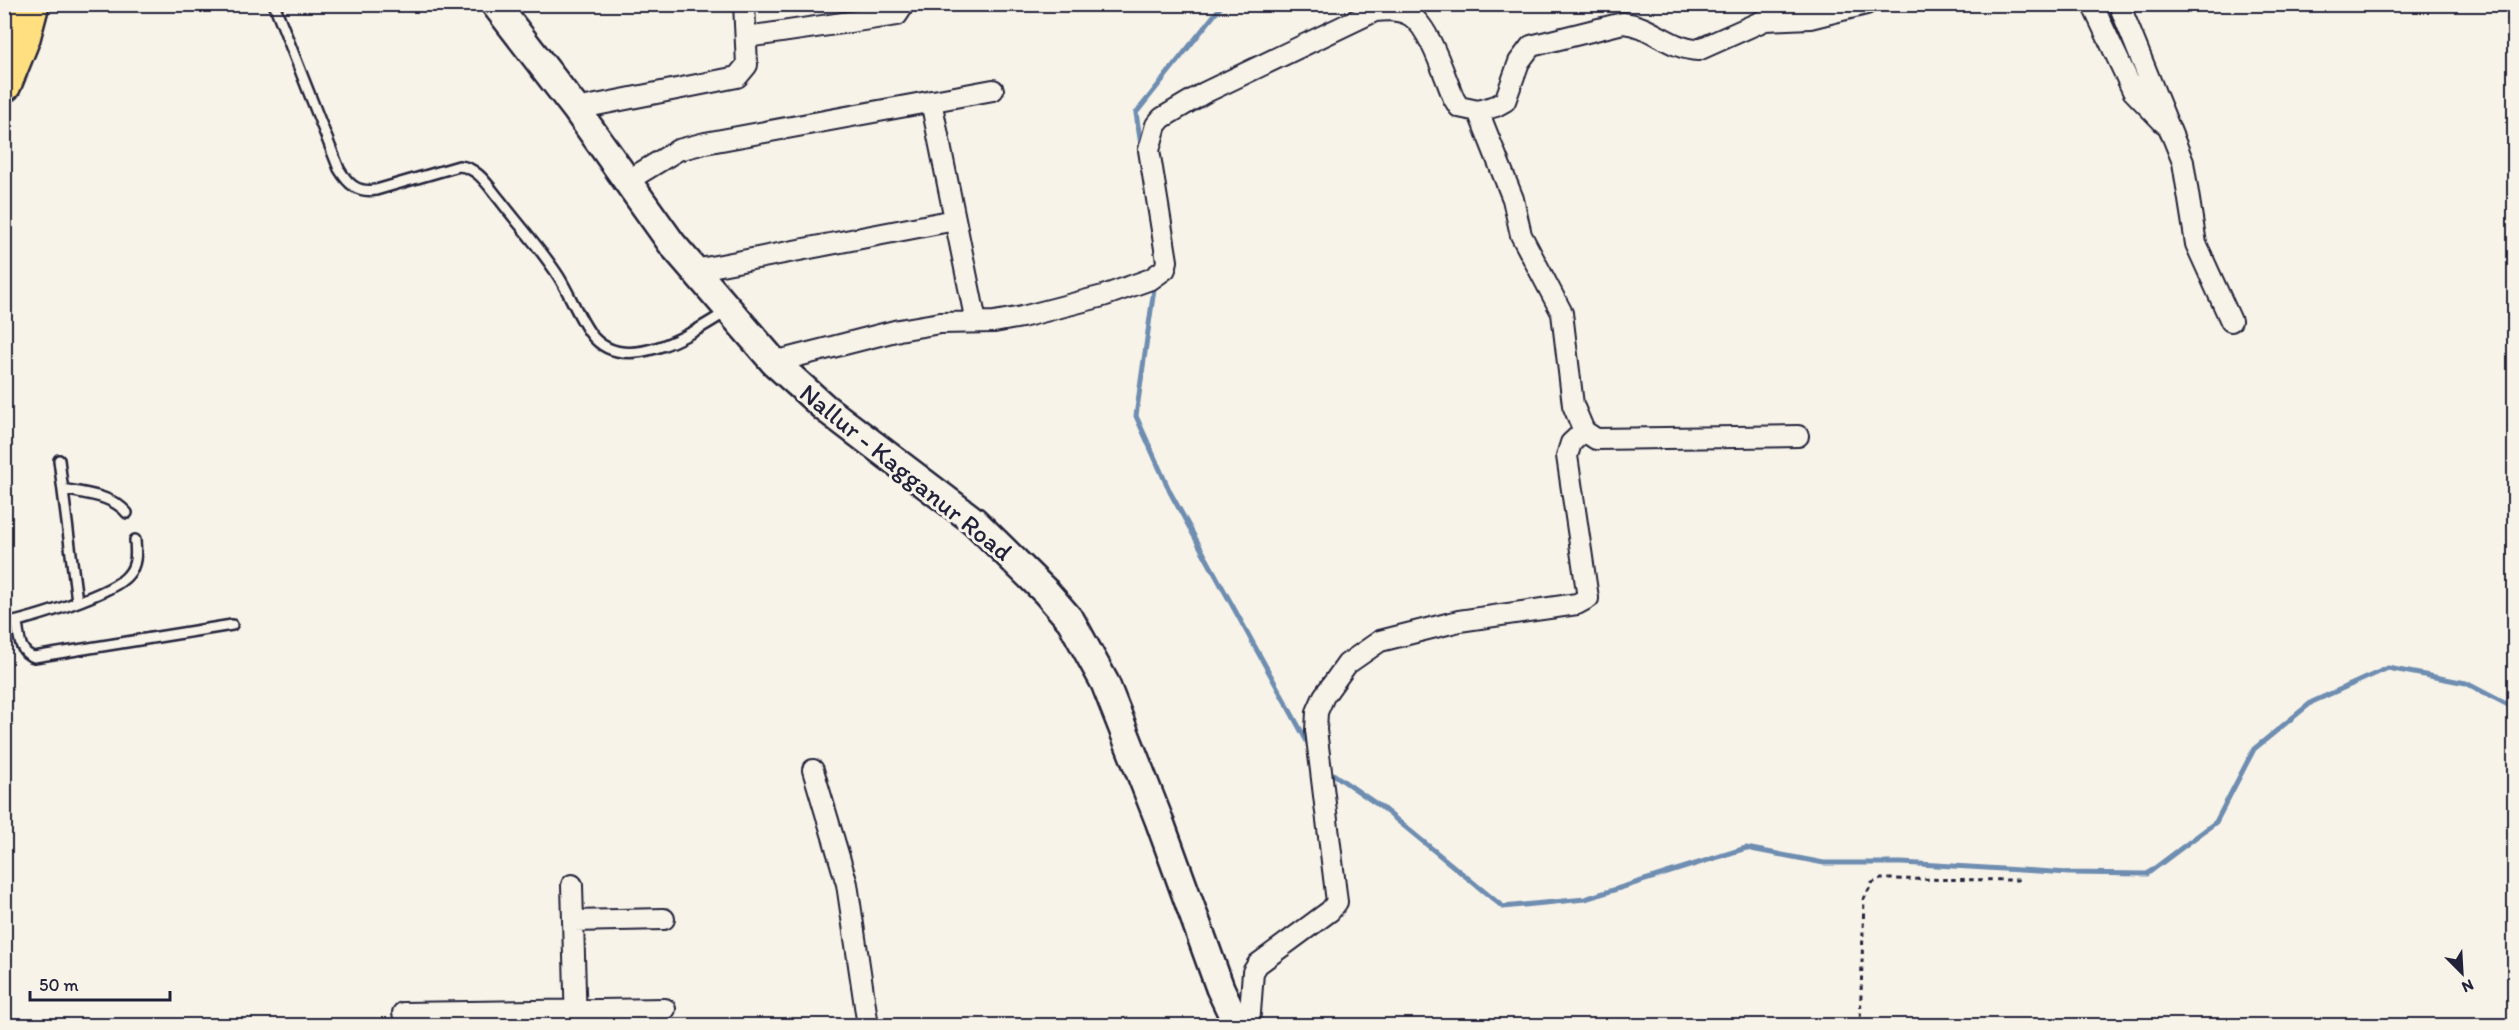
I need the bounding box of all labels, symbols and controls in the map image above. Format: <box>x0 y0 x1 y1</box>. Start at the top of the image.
street label: Nallur - Kagganur Road <box>793 376 1019 568</box>
north arrow <box>2432 943 2492 1003</box>
scale bar <box>30 964 170 1002</box>
text: 50 m <box>39 974 79 996</box>
text: N <box>2459 975 2477 997</box>

